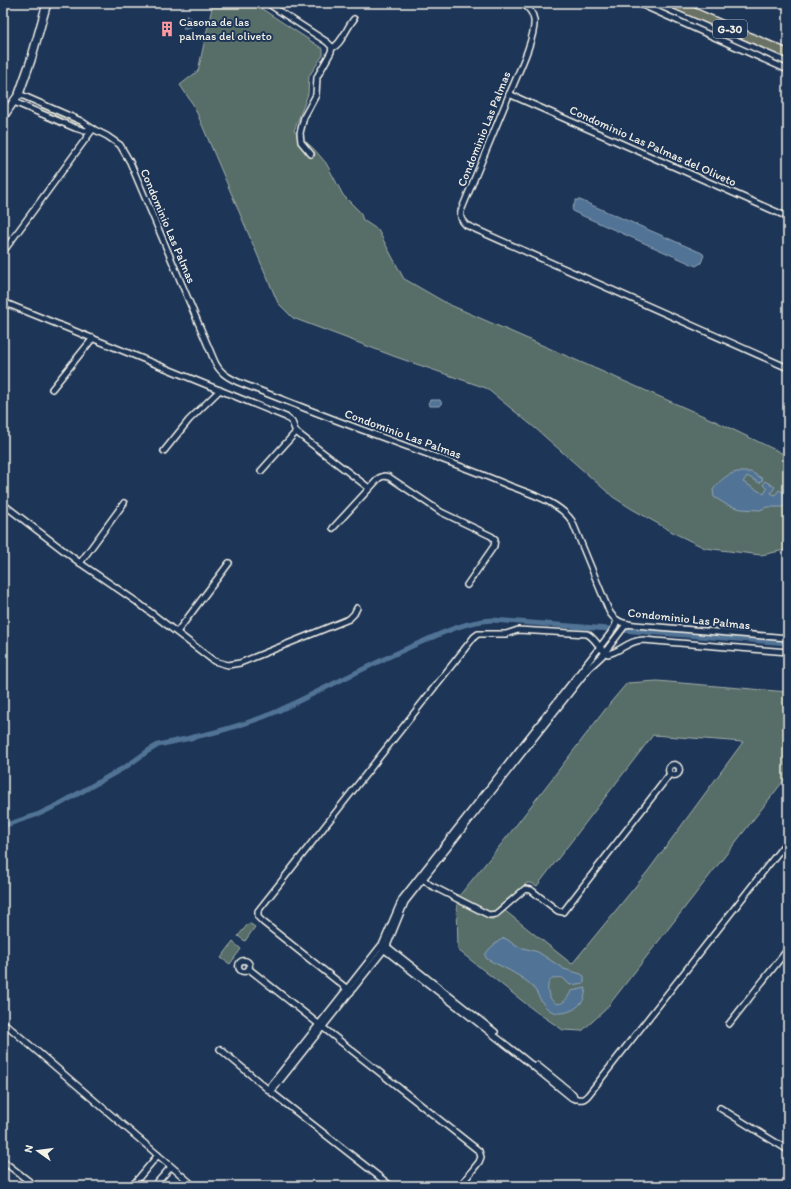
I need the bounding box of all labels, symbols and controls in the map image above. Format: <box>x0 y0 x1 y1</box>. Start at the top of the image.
place label: Casona de las palmas del oliveto <box>179 15 272 43</box>
building icon: Casona de las palmas del oliveto <box>158 20 176 38</box>
road number: G-30 <box>713 20 747 38</box>
street label: Condominio Las Palmas <box>454 69 514 189</box>
street label: Condominio Las Palmas del Oliveto <box>567 103 739 189</box>
street label: Condominio Las Palmas <box>138 167 198 285</box>
street label: Condominio Las Palmas <box>343 406 463 462</box>
street label: Condominio Las Palmas <box>627 606 751 632</box>
north arrow <box>18 1131 58 1171</box>
text: N <box>22 1144 36 1154</box>

